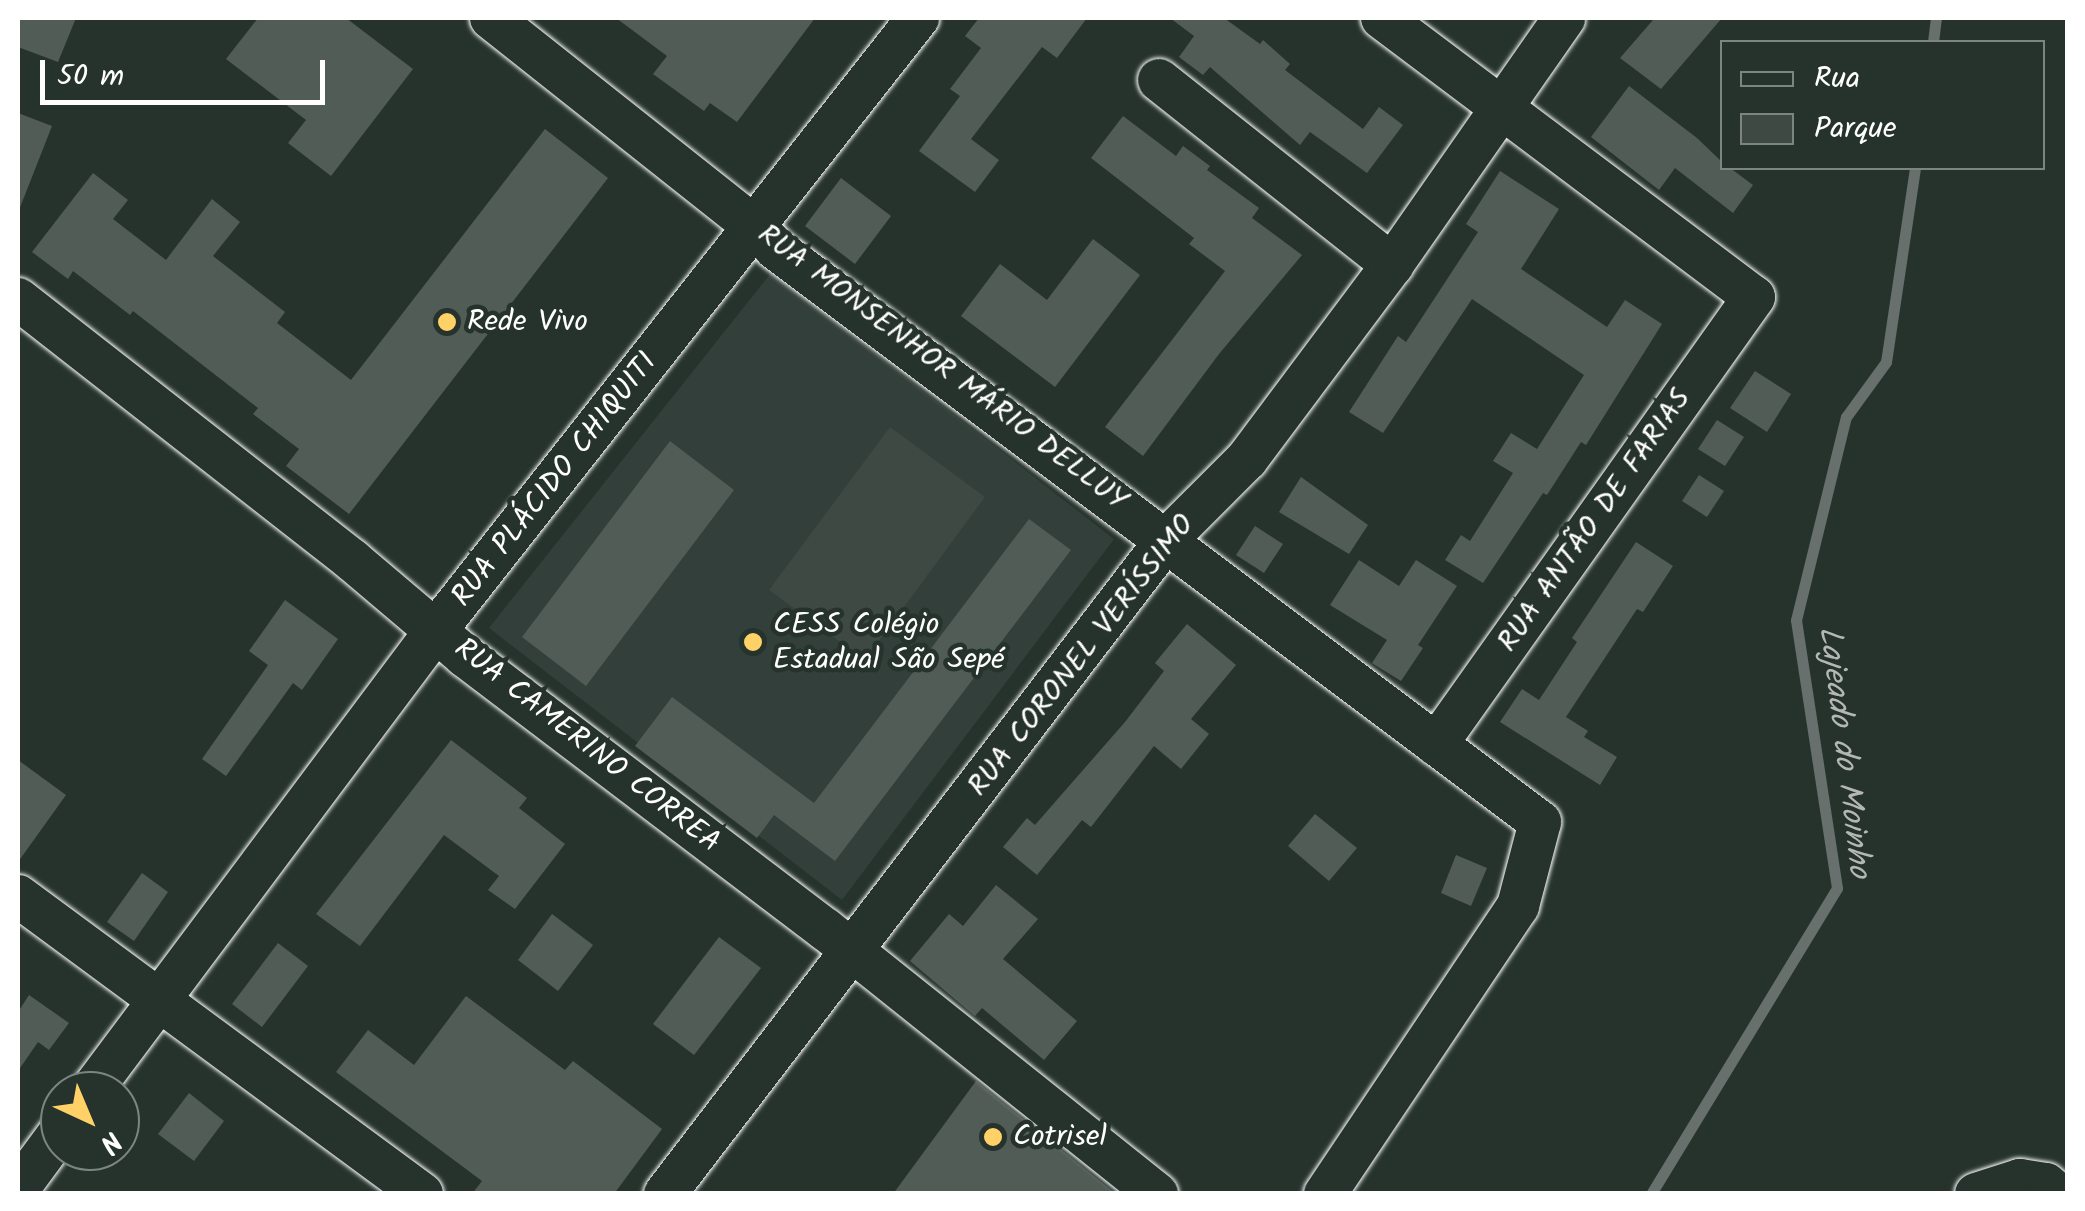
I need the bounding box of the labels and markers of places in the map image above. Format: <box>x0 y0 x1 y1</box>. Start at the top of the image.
place label: Rede Vivo <box>467 304 588 340</box>
marker: Rede Vivo <box>436 311 458 333</box>
place label: CESS Colégio Estadual São Sepé <box>773 607 1004 678</box>
marker: CESS Colégio Estadual São Sepé <box>742 631 764 653</box>
place label: Cotrisel <box>1013 1119 1107 1155</box>
marker: Cotrisel <box>982 1126 1004 1148</box>

